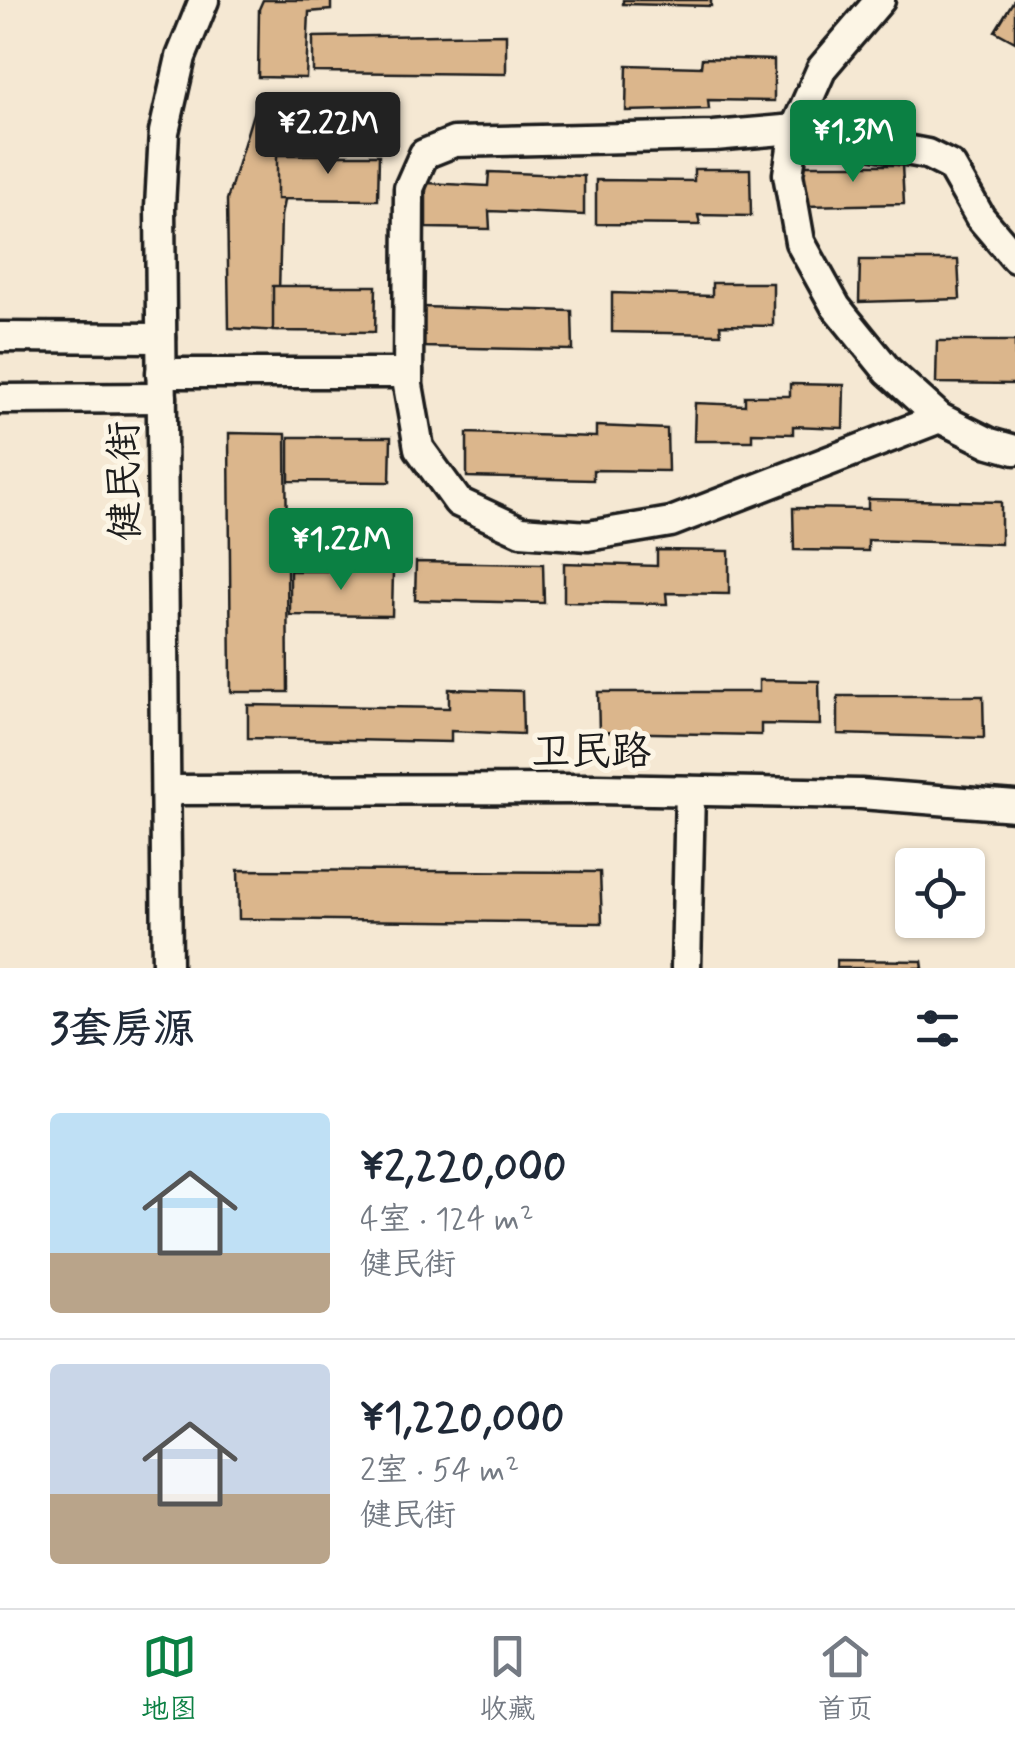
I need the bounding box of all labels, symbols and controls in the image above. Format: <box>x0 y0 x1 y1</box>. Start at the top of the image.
pin: ¥2.22M <box>247 92 409 177</box>
pin: ¥1.3M <box>783 100 923 185</box>
text: ¥2.22M <box>277 103 379 145</box>
text: ¥1.3M <box>812 111 894 153</box>
street label: 健民街 <box>99 421 153 541</box>
pin: ¥1.22M <box>260 508 422 593</box>
text: ¥1.22M <box>291 519 391 561</box>
street label: 卫民路 <box>531 727 651 779</box>
map controls <box>895 848 985 938</box>
button: locate <box>895 848 985 938</box>
icon: filters <box>910 1001 965 1056</box>
text: 3套房源 <box>50 1003 195 1058</box>
text: ¥2,220,000 <box>360 1141 566 1196</box>
icon: home <box>130 1153 250 1273</box>
text: 4室 · 124 m² <box>360 1199 534 1241</box>
text: 健民街 <box>360 1244 456 1286</box>
text: ¥1,220,000 <box>360 1392 565 1447</box>
icon: home <box>130 1404 250 1524</box>
text: 2室 · 54 m² <box>360 1450 519 1492</box>
text: 健民街 <box>360 1495 456 1537</box>
tab: 地图 <box>141 1629 197 1729</box>
tab: 收藏 <box>479 1629 536 1729</box>
tab: 首页 <box>818 1629 874 1729</box>

